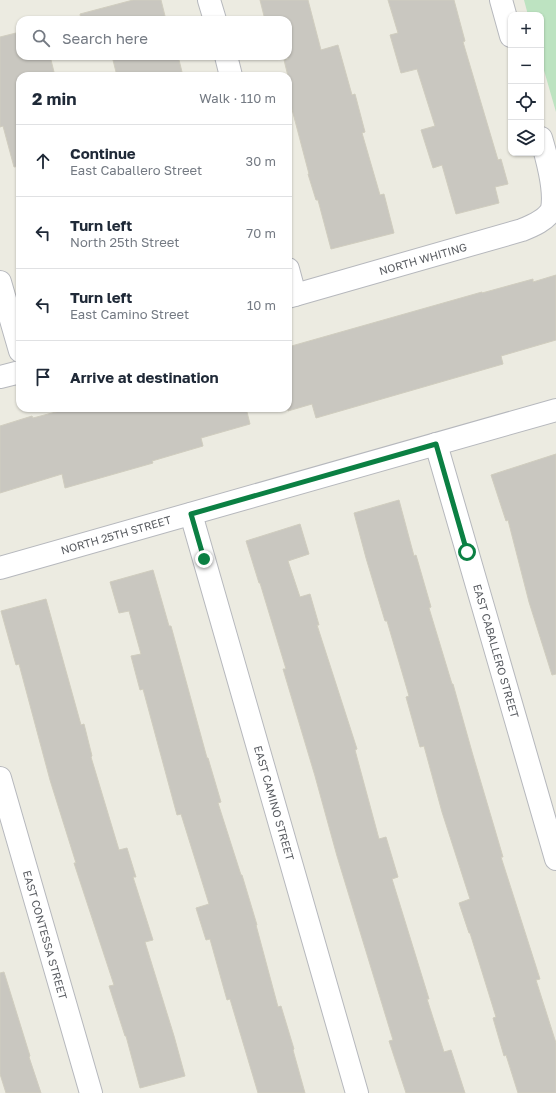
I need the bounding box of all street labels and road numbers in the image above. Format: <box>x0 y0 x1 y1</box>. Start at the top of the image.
street label: NORTH WHITING <box>378 240 468 277</box>
street label: NORTH 25TH STREET <box>59 513 173 556</box>
street label: EAST CABALLERO STREET <box>471 582 522 720</box>
street label: EAST CAMINO STREET <box>252 744 297 862</box>
street label: EAST CONTESSA STREET <box>21 869 70 1001</box>

